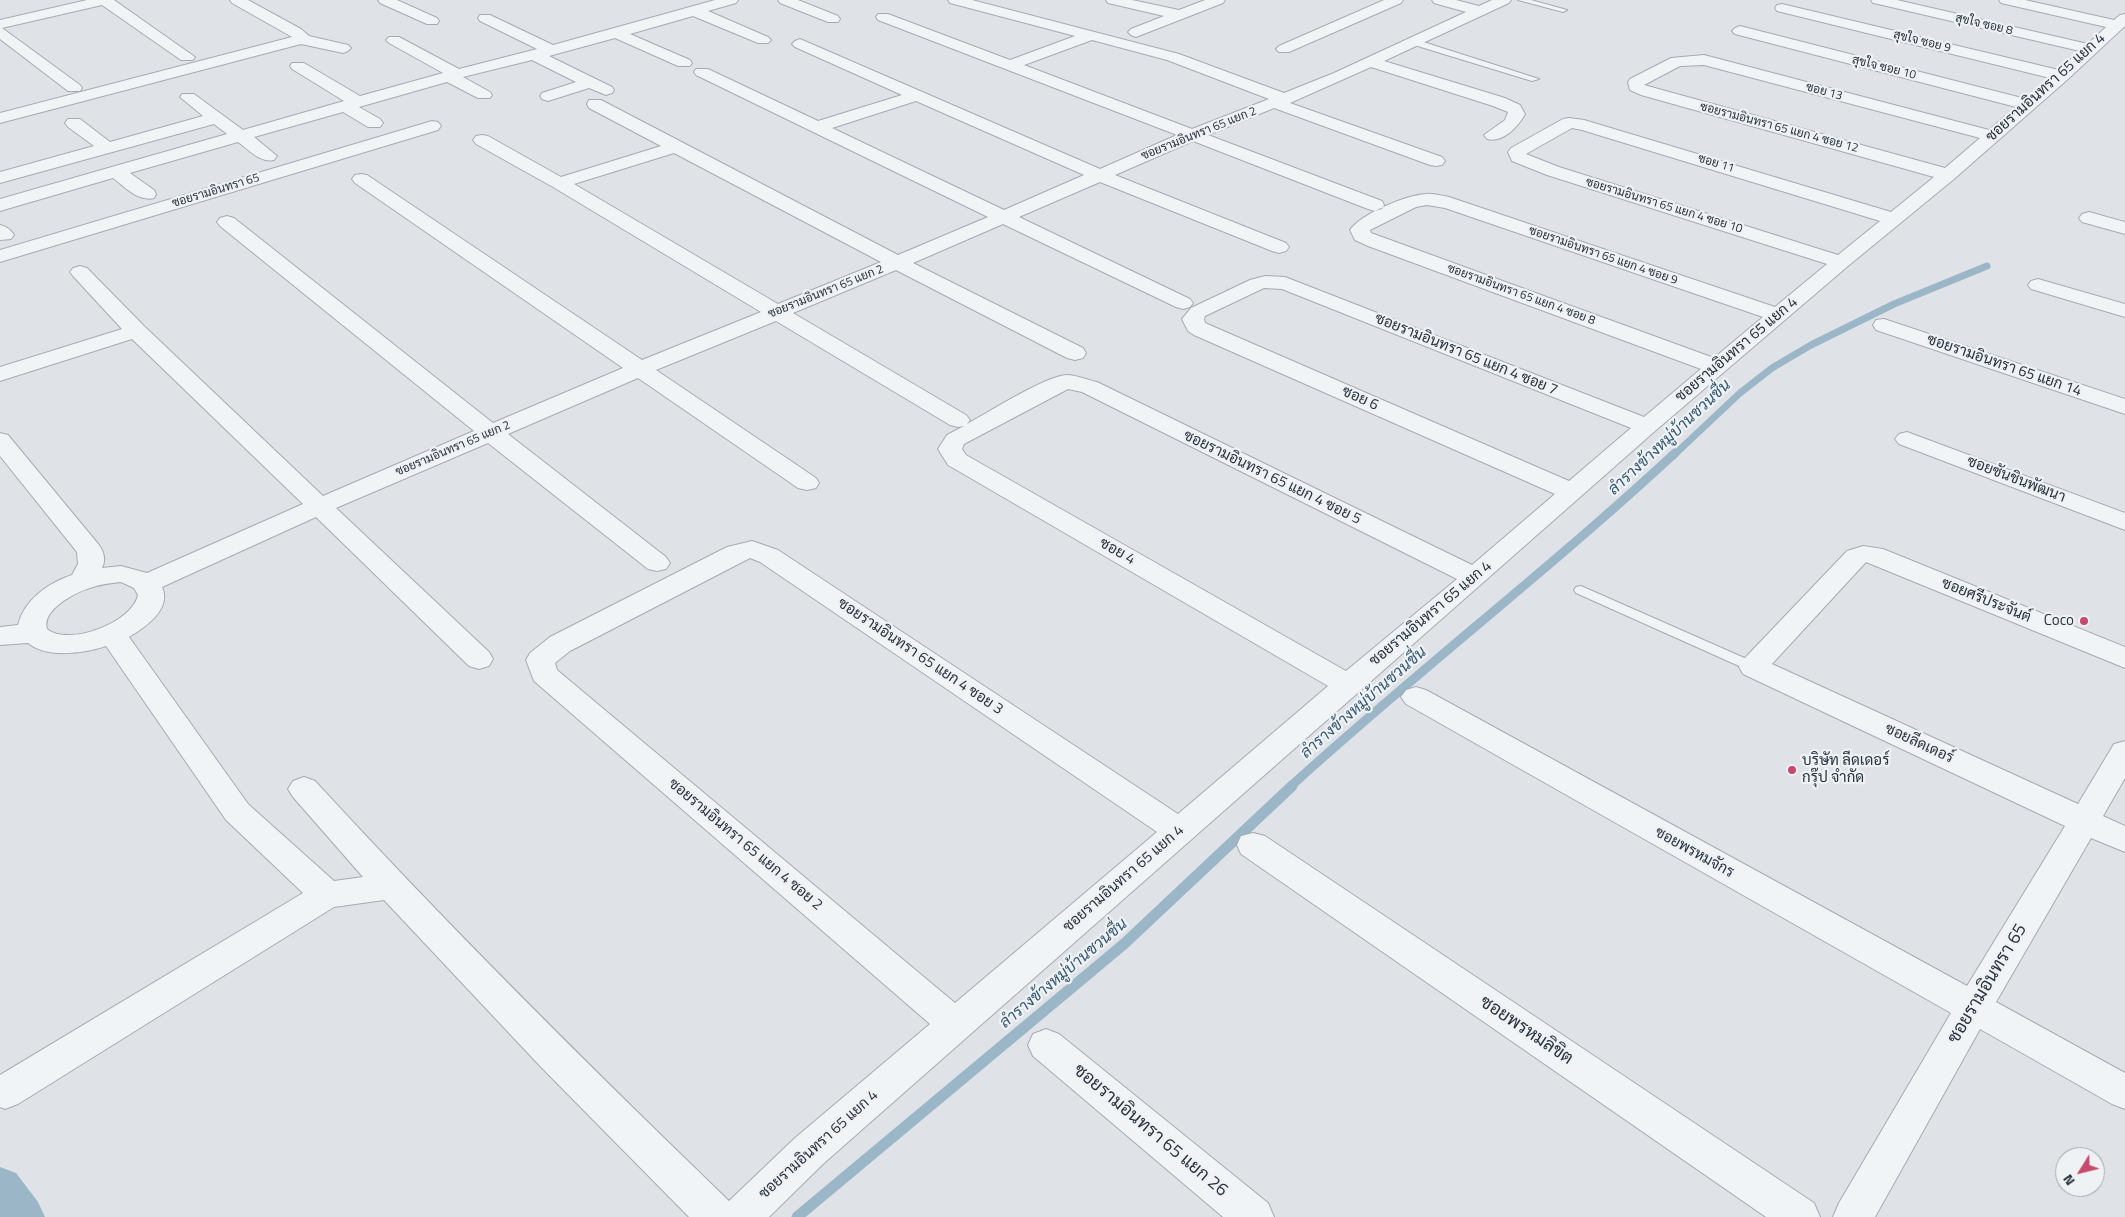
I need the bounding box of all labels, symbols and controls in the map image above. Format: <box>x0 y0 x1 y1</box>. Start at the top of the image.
street label: สุขใจ ซอย 8 <box>1954 11 2014 39</box>
street label: สุขใจ ซอย 9 <box>1892 28 1952 56</box>
street label: ซอยรามอินทรา 65 แยก 4 <box>1983 30 2109 146</box>
street label: สุขใจ ซอย 10 <box>1851 53 1917 83</box>
street label: ซอย 13 <box>1804 80 1844 104</box>
street label: ซอยรามอินทรา 65 แยก 4 ซอย 12 <box>1698 100 1860 156</box>
street label: ซอยรามอินทรา 65 แยก 2 <box>1139 104 1259 164</box>
street label: ซอย 11 <box>1696 152 1736 176</box>
street label: ซอยรามอินทรา 65 <box>171 171 261 211</box>
street label: ซอยรามอินทรา 65 แยก 4 ซอย 10 <box>1584 175 1744 237</box>
street label: ซอยรามอินทรา 65 แยก 4 ซอย 9 <box>1527 224 1679 288</box>
street label: ซอยรามอินทรา 65 แยก 4 ซอย 8 <box>1445 261 1597 329</box>
street label: ซอยรามอินทรา 65 แยก 2 <box>766 262 886 322</box>
street label: ซอยรามอินทรา 65 แยก 4 <box>1672 294 1802 406</box>
street label: ซอยรามอินทรา 65 แยก 4 ซอย 7 <box>1372 310 1560 400</box>
street label: ซอยรามอินทรา 65 แยก 14 <box>1924 331 2084 401</box>
water label: ลำรางข้างหมู่บ้านชวนชื่น <box>1605 376 1735 500</box>
street label: ซอย 6 <box>1339 383 1381 415</box>
street label: ซอยรามอินทรา 65 แยก 2 <box>393 418 513 480</box>
street label: ซอยรามอินทรา 65 แยก 4 ซอย 5 <box>1180 427 1364 529</box>
street label: ซอยซันชินพัฒนา <box>1964 453 2068 507</box>
street label: ซอย 4 <box>1096 535 1138 569</box>
street label: ซอยรามอินทรา 65 แยก 4 <box>1366 558 1496 670</box>
street label: ซอยศรีประจันต์ <box>1939 575 2033 627</box>
street label: ซอยรามอินทรา 65 แยก 4 ซอย 3 <box>834 595 1006 719</box>
place label: Coco <box>2044 612 2074 630</box>
marker: Coco <box>2078 615 2090 627</box>
water label: ลำรางข้างหมู่บ้านชวนชื่น <box>1297 643 1431 763</box>
street label: ซอยลีดเดอร์ <box>1882 720 1956 768</box>
place label: บริษัท ลีดเดอร์ กรุ๊ป จำกัด <box>1802 752 1889 787</box>
marker: บริษัท ลีดเดอร์ กรุ๊ป จำกัด <box>1786 764 1798 776</box>
street label: ซอยรามอินทรา 65 แยก 4 ซอย 2 <box>664 775 826 915</box>
street label: ซอยรามอินทรา 65 แยก 4 <box>1060 822 1188 936</box>
street label: ซอยพรหมจักร <box>1651 824 1737 882</box>
water label: ลำรางข้างหมู่บ้านชวนชื่น <box>996 915 1132 1033</box>
street label: ซอยรามอินทรา 65 <box>1944 920 2032 1048</box>
street label: ซอยพรหมลิขิต <box>1475 992 1577 1070</box>
street label: ซอยรามอินทรา 65 แยก 26 <box>1068 1060 1232 1202</box>
street label: ซอยรามอินทรา 65 แยก 4 <box>756 1087 882 1203</box>
north arrow <box>2055 1147 2105 1197</box>
text: N <box>2057 1170 2080 1191</box>

